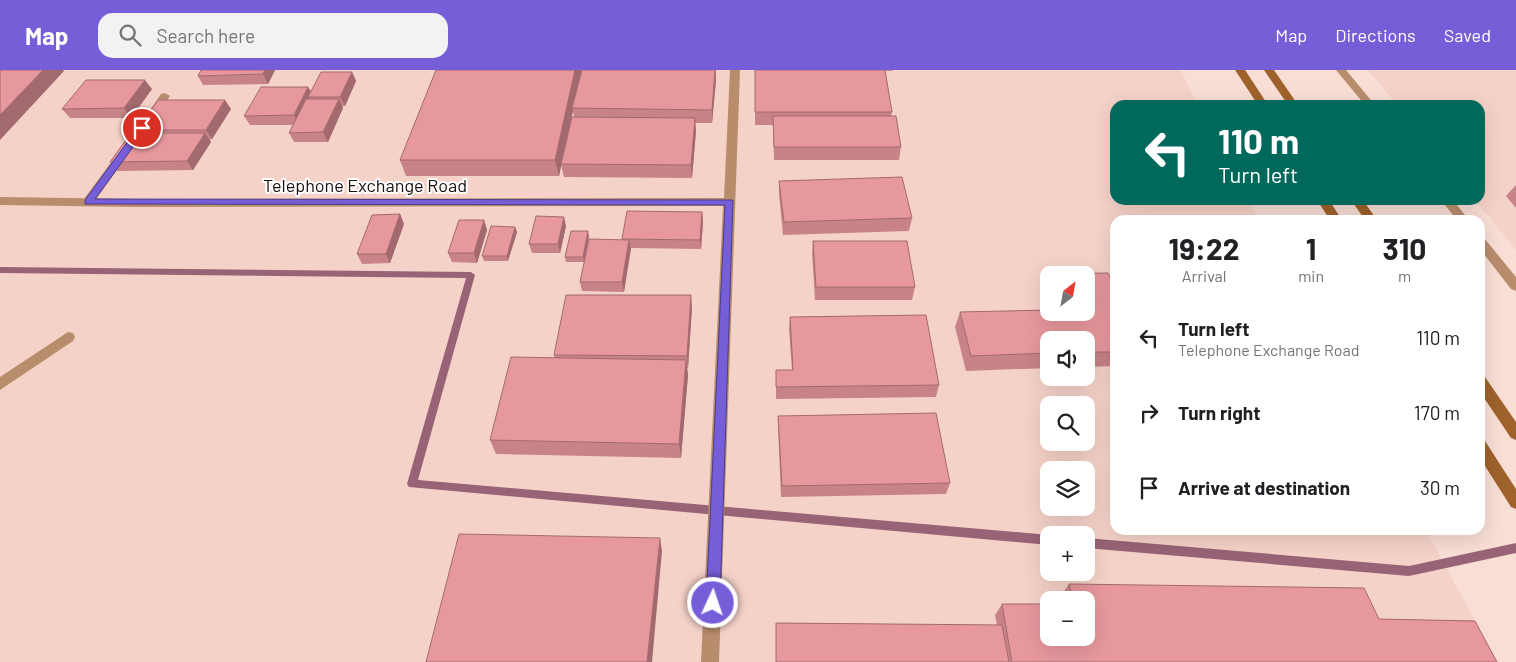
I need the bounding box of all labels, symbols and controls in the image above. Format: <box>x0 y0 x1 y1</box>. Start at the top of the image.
search box <box>98 13 448 58</box>
text: Map <box>25 21 68 50</box>
icon: search <box>116 21 144 49</box>
text: Search here <box>156 24 255 47</box>
text: Map <box>1275 24 1307 46</box>
text: Directions <box>1335 24 1416 46</box>
text: Saved <box>1444 24 1491 46</box>
pin <box>121 107 163 149</box>
icon: arrive <box>128 114 156 142</box>
text: 110 m <box>1218 119 1299 161</box>
icon: left <box>1135 120 1200 185</box>
text: Turn left <box>1218 161 1298 187</box>
street label: Telephone Exchange Road <box>263 174 467 196</box>
text: 19:22 <box>1169 230 1240 266</box>
text: 1 <box>1306 230 1316 266</box>
text: 310 <box>1383 230 1426 266</box>
north arrow <box>1040 266 1095 321</box>
map controls <box>1040 266 1095 646</box>
text: Arrival <box>1182 266 1226 285</box>
text: min <box>1298 266 1324 285</box>
text: m <box>1398 266 1411 285</box>
text: Turn left <box>1178 317 1249 340</box>
icon: left <box>1135 324 1163 352</box>
text: 110 m <box>1416 326 1460 349</box>
button: sound <box>1040 331 1095 386</box>
text: Telephone Exchange Road <box>1178 340 1359 359</box>
button: search <box>1040 396 1095 451</box>
icon: right <box>1135 399 1163 427</box>
text: Turn right <box>1178 401 1260 424</box>
text: 170 m <box>1414 401 1460 424</box>
button: layers <box>1040 461 1095 516</box>
icon: arrive <box>1135 474 1163 502</box>
text: Arrive at destination <box>1178 476 1350 499</box>
text: 30 m <box>1420 476 1460 499</box>
button: + <box>1040 526 1095 581</box>
position arrow <box>686 576 738 628</box>
button: − <box>1040 591 1095 646</box>

